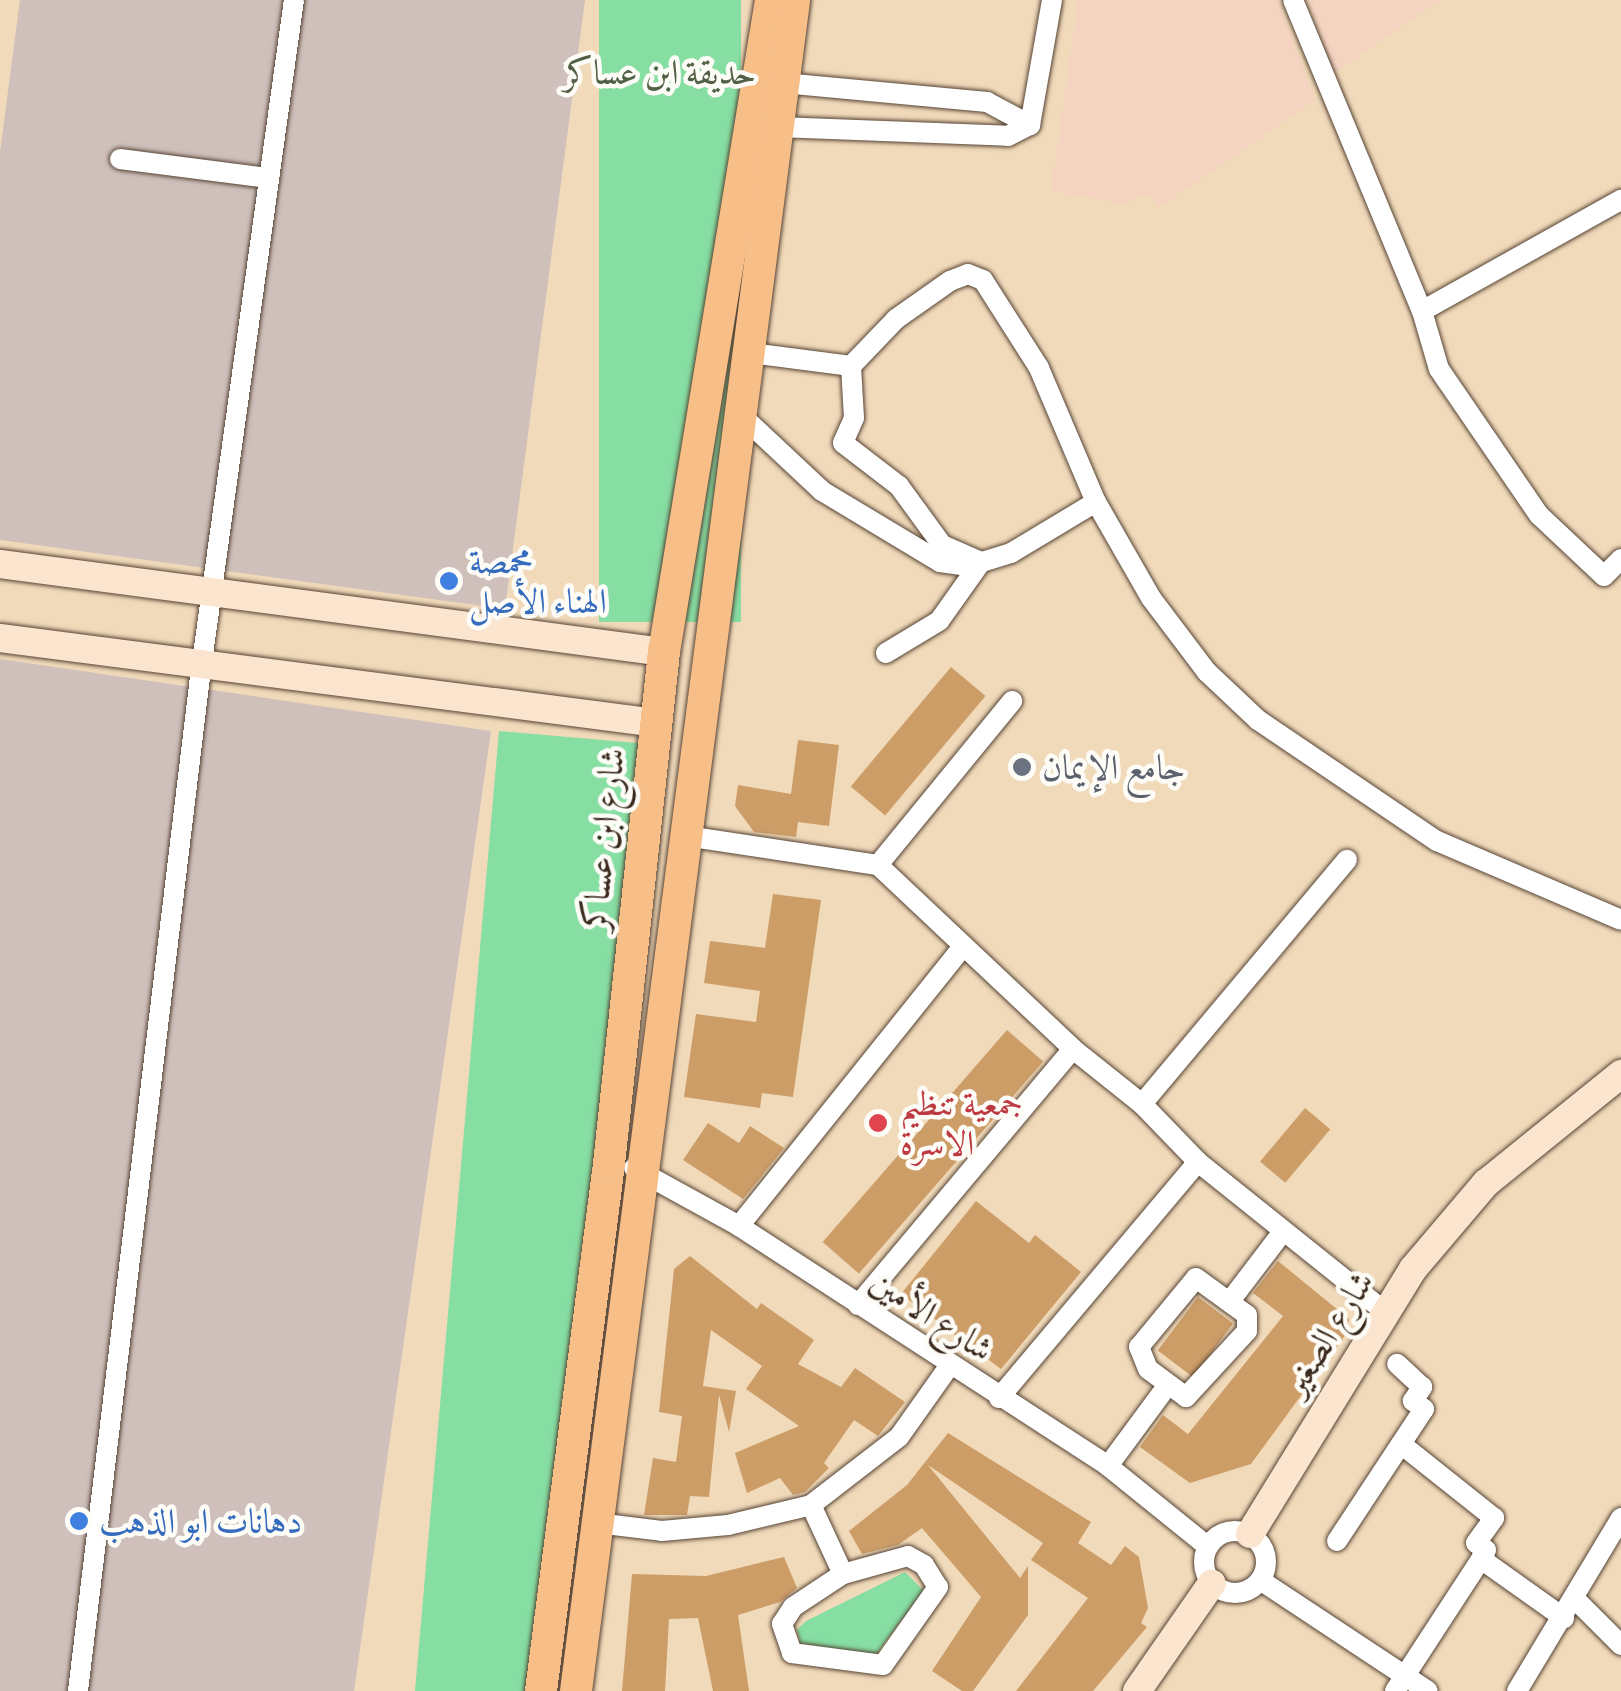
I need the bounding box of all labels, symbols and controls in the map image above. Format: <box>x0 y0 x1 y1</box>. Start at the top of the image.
park label: حديقة ابن عساكر <box>564 51 756 93</box>
place label: محمصة الهناء الأصل <box>469 540 607 622</box>
marker: محمصة الهناء الأصل <box>438 570 460 592</box>
street label: شارع ابن عساكر <box>573 746 633 932</box>
place label: جامع الإيمان <box>1042 746 1185 788</box>
marker: جامع الإيمان <box>1011 756 1033 778</box>
place label: جمعية تنظيم الاسرة <box>900 1082 1023 1164</box>
marker: جمعية تنظيم الاسرة <box>865 1110 891 1136</box>
street label: شارع الأمين <box>863 1260 1001 1370</box>
street label: شارع الصغير <box>1273 1263 1383 1403</box>
place label: دهانات ابو الذهب <box>99 1500 302 1542</box>
marker: دهانات ابو الذهب <box>68 1510 90 1532</box>

